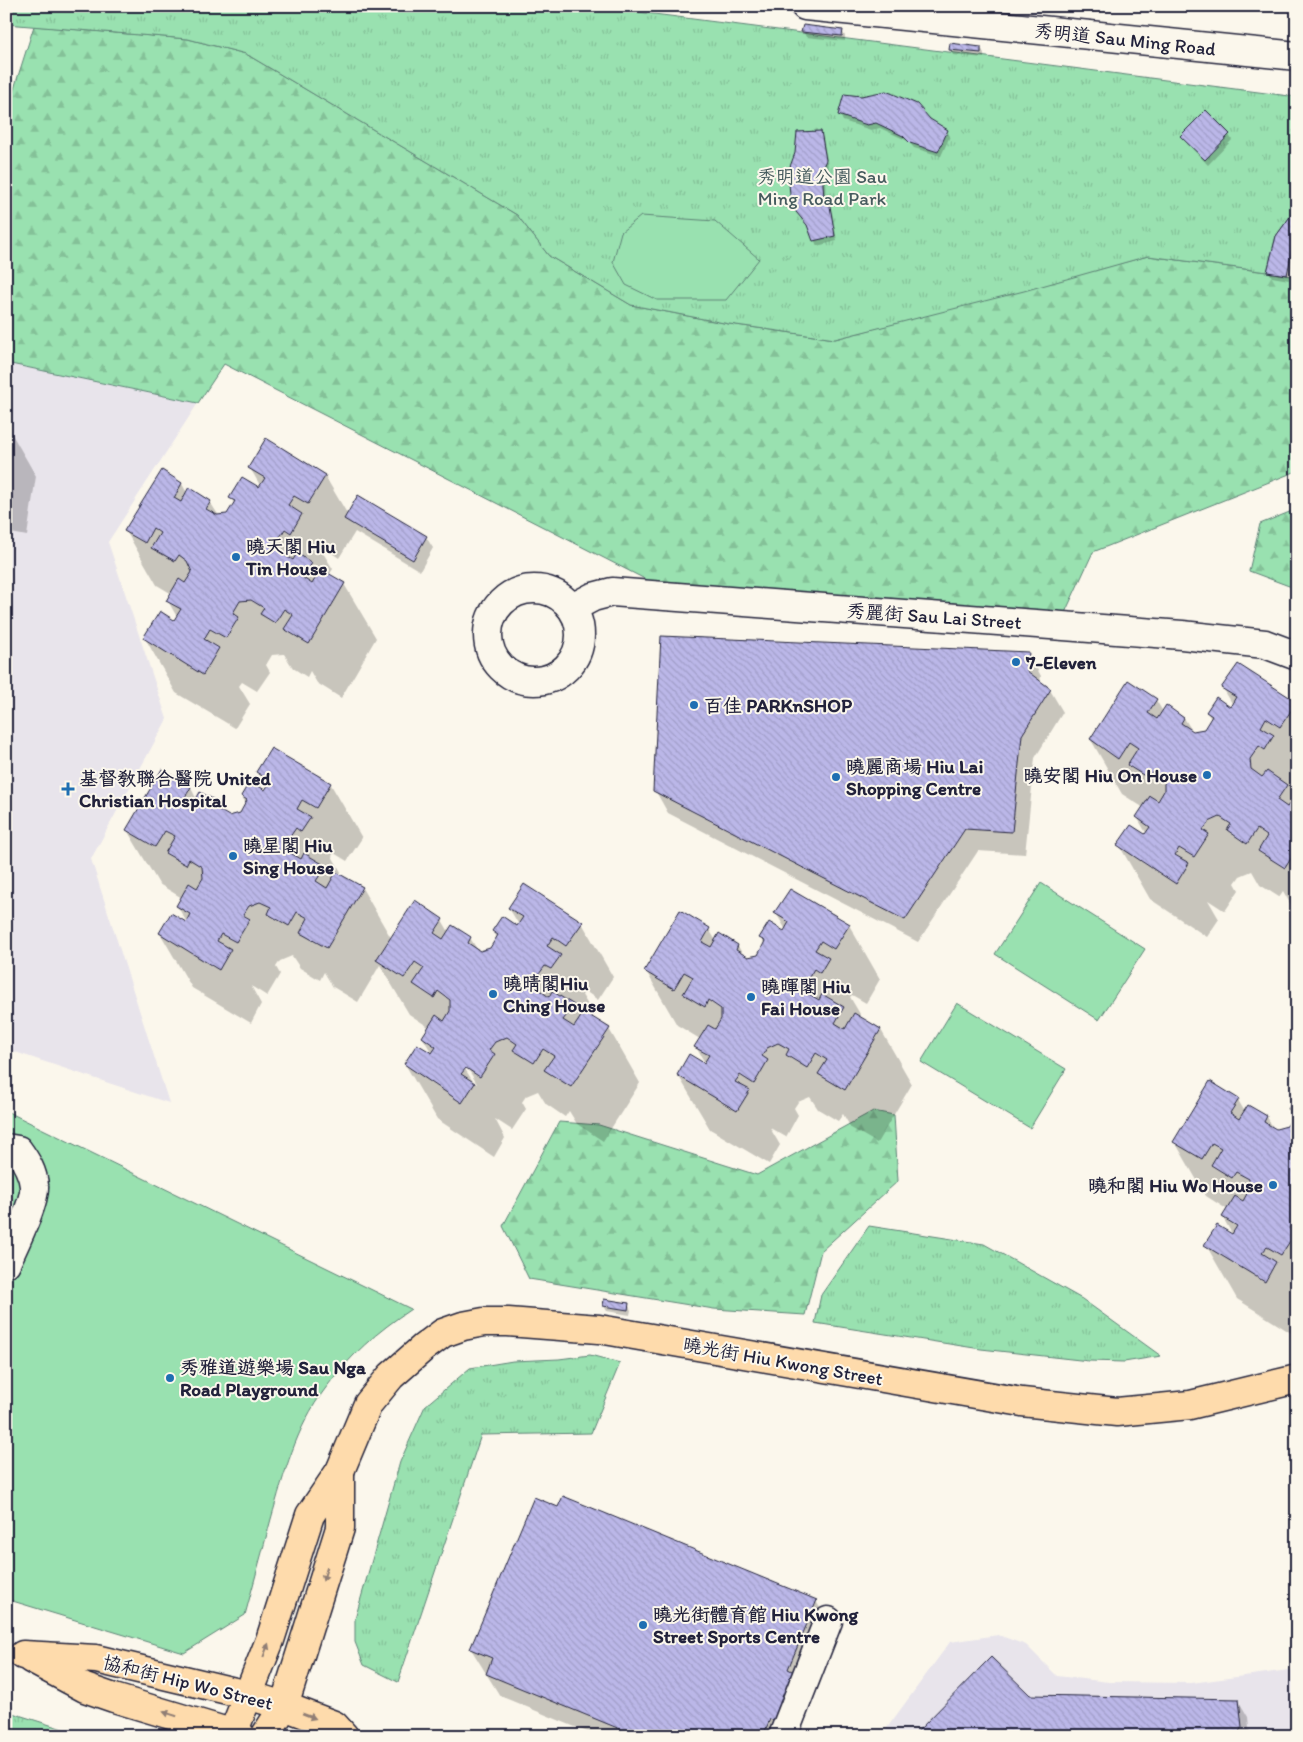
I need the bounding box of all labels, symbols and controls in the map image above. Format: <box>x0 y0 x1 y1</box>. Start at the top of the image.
street label: 秀明道 Sau Ming Road <box>1033 19 1218 61</box>
park label: 秀明道公園 Sau Ming Road Park <box>757 165 887 210</box>
place label: 曉天閣 Hiu Tin House <box>245 535 336 580</box>
marker: 曉天閣 Hiu Tin House <box>230 551 242 563</box>
street label: 秀麗街 Sau Lai Street <box>846 599 1022 634</box>
place label: 7-Eleven <box>1025 651 1097 674</box>
marker: 7-Eleven <box>1010 656 1022 668</box>
place label: 百佳 PARKnSHOP <box>704 694 853 717</box>
marker: 百佳 PARKnSHOP <box>688 699 700 711</box>
place label: 曉麗商場 Hiu Lai Shopping Centre <box>846 755 983 800</box>
place label: 曉安閣 Hiu On House <box>1023 764 1197 787</box>
place label: 基督教聯合醫院 United Christian Hospital <box>79 767 272 812</box>
marker: 曉安閣 Hiu On House <box>1201 769 1213 781</box>
marker: 曉麗商場 Hiu Lai Shopping Centre <box>830 771 842 783</box>
marker: 基督教聯合醫院 United Christian Hospital <box>61 782 75 796</box>
place label: 曉星閣 Hiu Sing House <box>243 834 334 879</box>
marker: 曉星閣 Hiu Sing House <box>227 850 239 862</box>
place label: 曉晴閣Hiu Ching House <box>503 972 605 1017</box>
place label: 曉暉閣 Hiu Fai House <box>761 975 851 1020</box>
marker: 曉晴閣Hiu Ching House <box>487 988 499 1000</box>
marker: 曉暉閣 Hiu Fai House <box>745 991 757 1003</box>
place label: 曉和閣 Hiu Wo House <box>1088 1174 1263 1197</box>
marker: 曉和閣 Hiu Wo House <box>1267 1179 1279 1191</box>
street label: 曉光街 Hiu Kwong Street <box>681 1333 885 1390</box>
place label: 秀雅道遊樂場 Sau Nga Road Playground <box>180 1356 366 1401</box>
marker: 秀雅道遊樂場 Sau Nga Road Playground <box>164 1372 176 1384</box>
one-way arrow <box>321 1567 329 1582</box>
place label: 曉光街體育館 Hiu Kwong Street Sports Centre <box>653 1603 860 1648</box>
marker: 曉光街體育館 Hiu Kwong Street Sports Centre <box>637 1619 649 1631</box>
one-way arrow <box>262 1643 270 1657</box>
street label: 協和街 Hip Wo Street <box>100 1650 275 1715</box>
one-way arrow <box>162 1710 177 1718</box>
one-way arrow <box>302 1712 317 1720</box>

